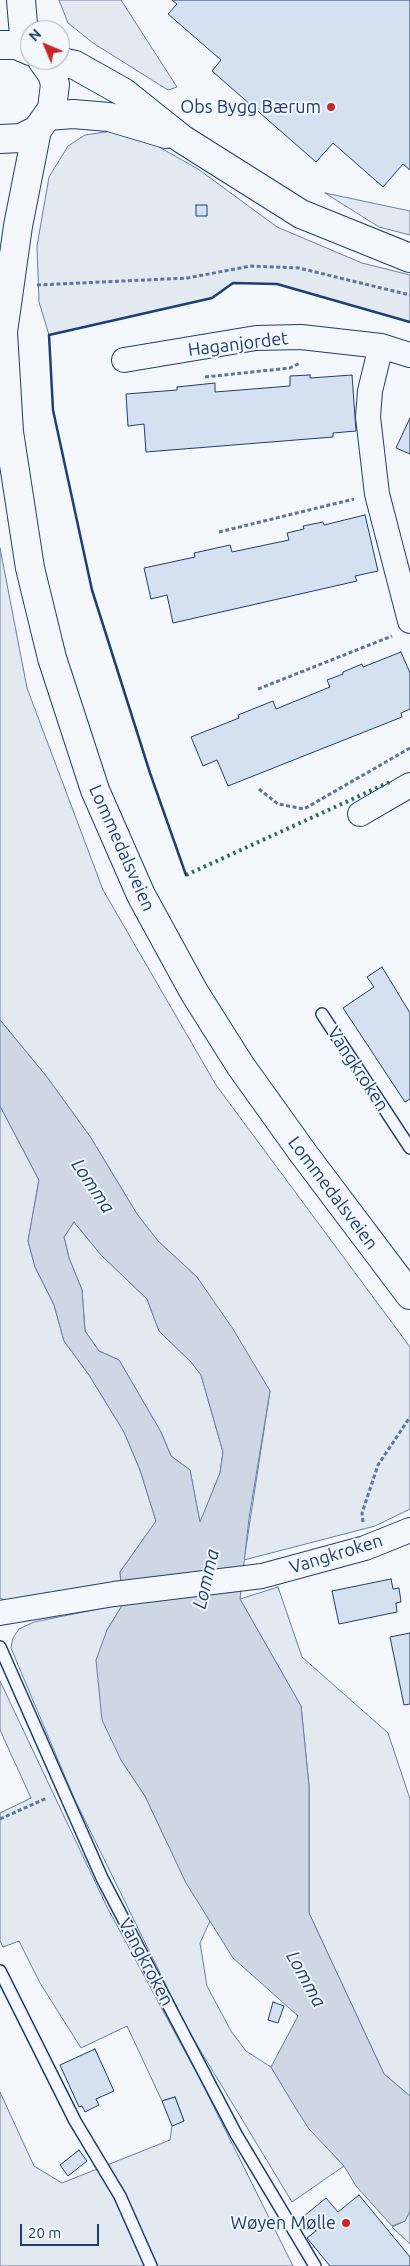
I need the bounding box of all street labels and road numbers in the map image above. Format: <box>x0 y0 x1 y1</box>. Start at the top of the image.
street label: Haganjordet <box>187 327 289 361</box>
street label: Lommedalsveien <box>84 781 160 915</box>
street label: Vangkroken <box>323 1023 393 1115</box>
street label: Lommedalsveien <box>283 1132 383 1254</box>
street label: Vangkroken <box>287 1530 385 1578</box>
street label: Vangkroken <box>114 1914 178 2010</box>

